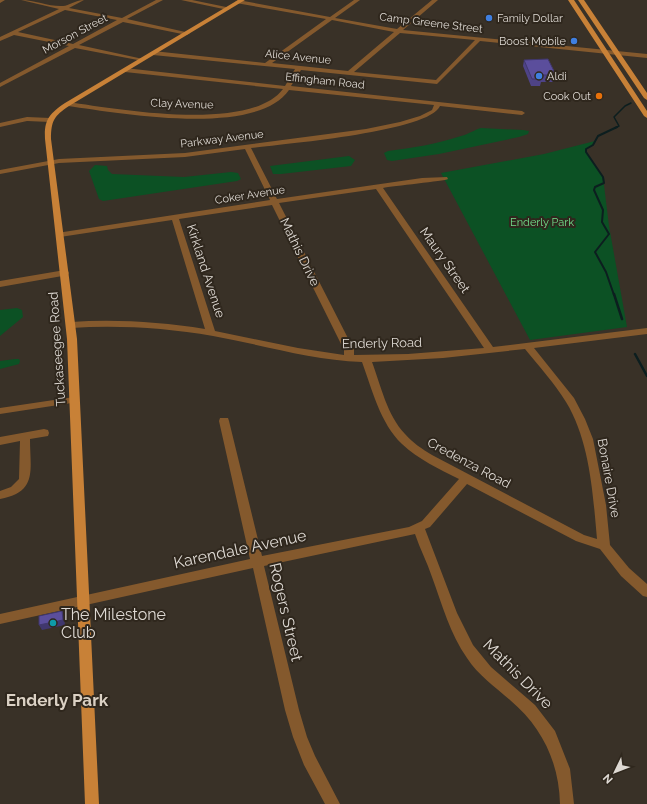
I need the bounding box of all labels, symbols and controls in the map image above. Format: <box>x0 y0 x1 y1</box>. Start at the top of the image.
street label: Camp Greene Street <box>379 10 484 36</box>
street label: Morson Street <box>40 11 110 57</box>
place label: Family Dollar <box>497 12 563 25</box>
marker: Family Dollar <box>484 13 494 23</box>
place label: Boost Mobile <box>499 35 567 48</box>
marker: Boost Mobile <box>569 36 579 46</box>
street label: Alice Avenue <box>264 47 332 67</box>
street label: Effingham Road <box>285 70 365 92</box>
place label: Aldi <box>547 70 567 83</box>
marker: Aldi <box>534 71 544 81</box>
place label: Cook Out <box>543 90 591 103</box>
marker: Cook Out <box>594 91 604 101</box>
street label: Clay Avenue <box>150 96 214 112</box>
street label: Parkway Avenue <box>180 127 265 151</box>
street label: Coker Avenue <box>214 183 286 207</box>
street label: Mathis Drive <box>277 216 323 289</box>
park label: Enderly Park <box>510 216 574 229</box>
street label: Kirkland Avenue <box>184 222 228 320</box>
street label: Maury Street <box>417 224 474 296</box>
street label: Tuckaseegee Road <box>46 291 68 407</box>
street label: Enderly Road <box>342 335 422 351</box>
street label: Credenza Road <box>425 435 513 491</box>
street label: Bonaire Drive <box>595 437 623 519</box>
street label: Karendale Avenue <box>172 526 308 572</box>
street label: Rogers Street <box>265 561 307 664</box>
place label: The Milestone Club <box>61 605 166 642</box>
marker: The Milestone Club <box>48 618 58 628</box>
street label: Mathis Drive <box>479 635 557 713</box>
district label: Enderly Park <box>6 690 109 710</box>
north arrow <box>595 752 635 792</box>
text: N <box>600 771 616 786</box>

